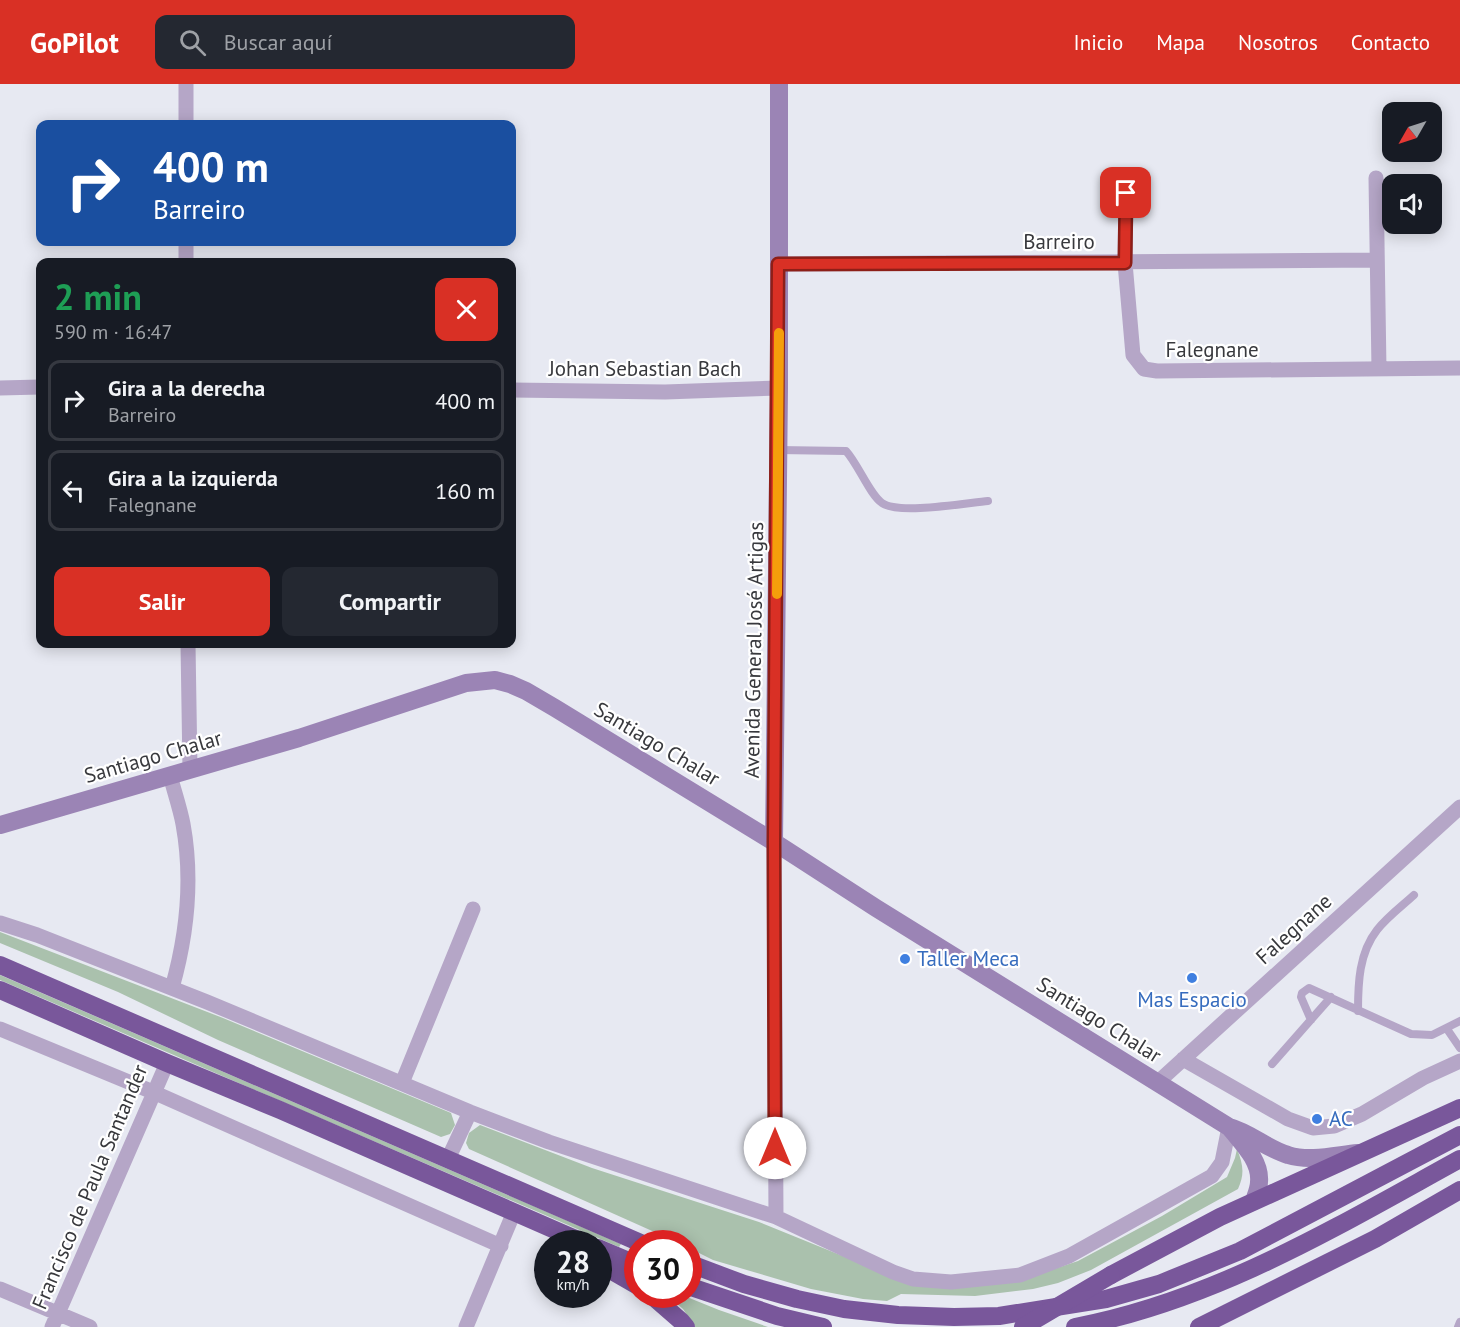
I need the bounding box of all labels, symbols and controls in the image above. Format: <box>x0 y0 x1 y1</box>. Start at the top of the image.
search box <box>155 15 575 69</box>
text: GoPilot <box>30 24 119 61</box>
icon: search <box>176 26 209 59</box>
text: Buscar aquí <box>224 28 332 56</box>
text: Inicio <box>1074 29 1123 56</box>
text: Mapa <box>1156 29 1205 56</box>
text: Nosotros <box>1238 29 1318 56</box>
text: Contacto <box>1351 29 1430 56</box>
north arrow <box>1382 102 1442 162</box>
map controls <box>1382 102 1442 234</box>
text: 400 m <box>153 139 269 194</box>
icon: right <box>54 144 132 222</box>
pin <box>1100 167 1151 218</box>
button: sound <box>1382 174 1442 234</box>
icon: arrive <box>1109 176 1142 209</box>
text: Barreiro <box>153 192 245 226</box>
street label: Barreiro <box>1023 228 1095 255</box>
text: 2 min <box>54 273 142 320</box>
button: close <box>435 278 498 341</box>
text: 590 m · 16:47 <box>54 319 172 345</box>
street label: Falegnane <box>1165 336 1259 363</box>
street label: Johan Sebastian Bach <box>548 355 741 382</box>
text: Gira a la derecha <box>108 374 265 402</box>
icon: right <box>57 384 90 417</box>
text: 400 m <box>435 387 495 415</box>
text: Barreiro <box>108 402 176 428</box>
text: Gira a la izquierda <box>108 464 278 492</box>
icon: left <box>57 474 90 507</box>
text: 160 m <box>435 477 495 505</box>
text: Falegnane <box>108 492 197 518</box>
street label: Avenida General José Artigas <box>738 521 769 779</box>
button: Salir <box>54 567 270 636</box>
button: Compartir <box>282 567 498 636</box>
street label: Santiago Chalar <box>589 695 725 792</box>
street label: Santiago Chalar <box>81 724 225 789</box>
street label: Falegnane <box>1250 887 1337 970</box>
place label: Taller Meca <box>917 945 1019 972</box>
marker: Taller Meca <box>898 952 912 966</box>
street label: Santiago Chalar <box>1032 971 1167 1069</box>
marker: Mas Espacio <box>1185 971 1199 985</box>
place label: Mas Espacio <box>1137 986 1247 1013</box>
street label: Francisco de Paula Santander <box>26 1060 153 1313</box>
place label: AC <box>1329 1105 1353 1132</box>
marker: AC <box>1310 1112 1324 1126</box>
position arrow <box>743 1116 807 1180</box>
speed limit sign: 30 <box>624 1230 702 1308</box>
text: 28 <box>556 1242 590 1281</box>
text: km/h <box>557 1275 589 1294</box>

